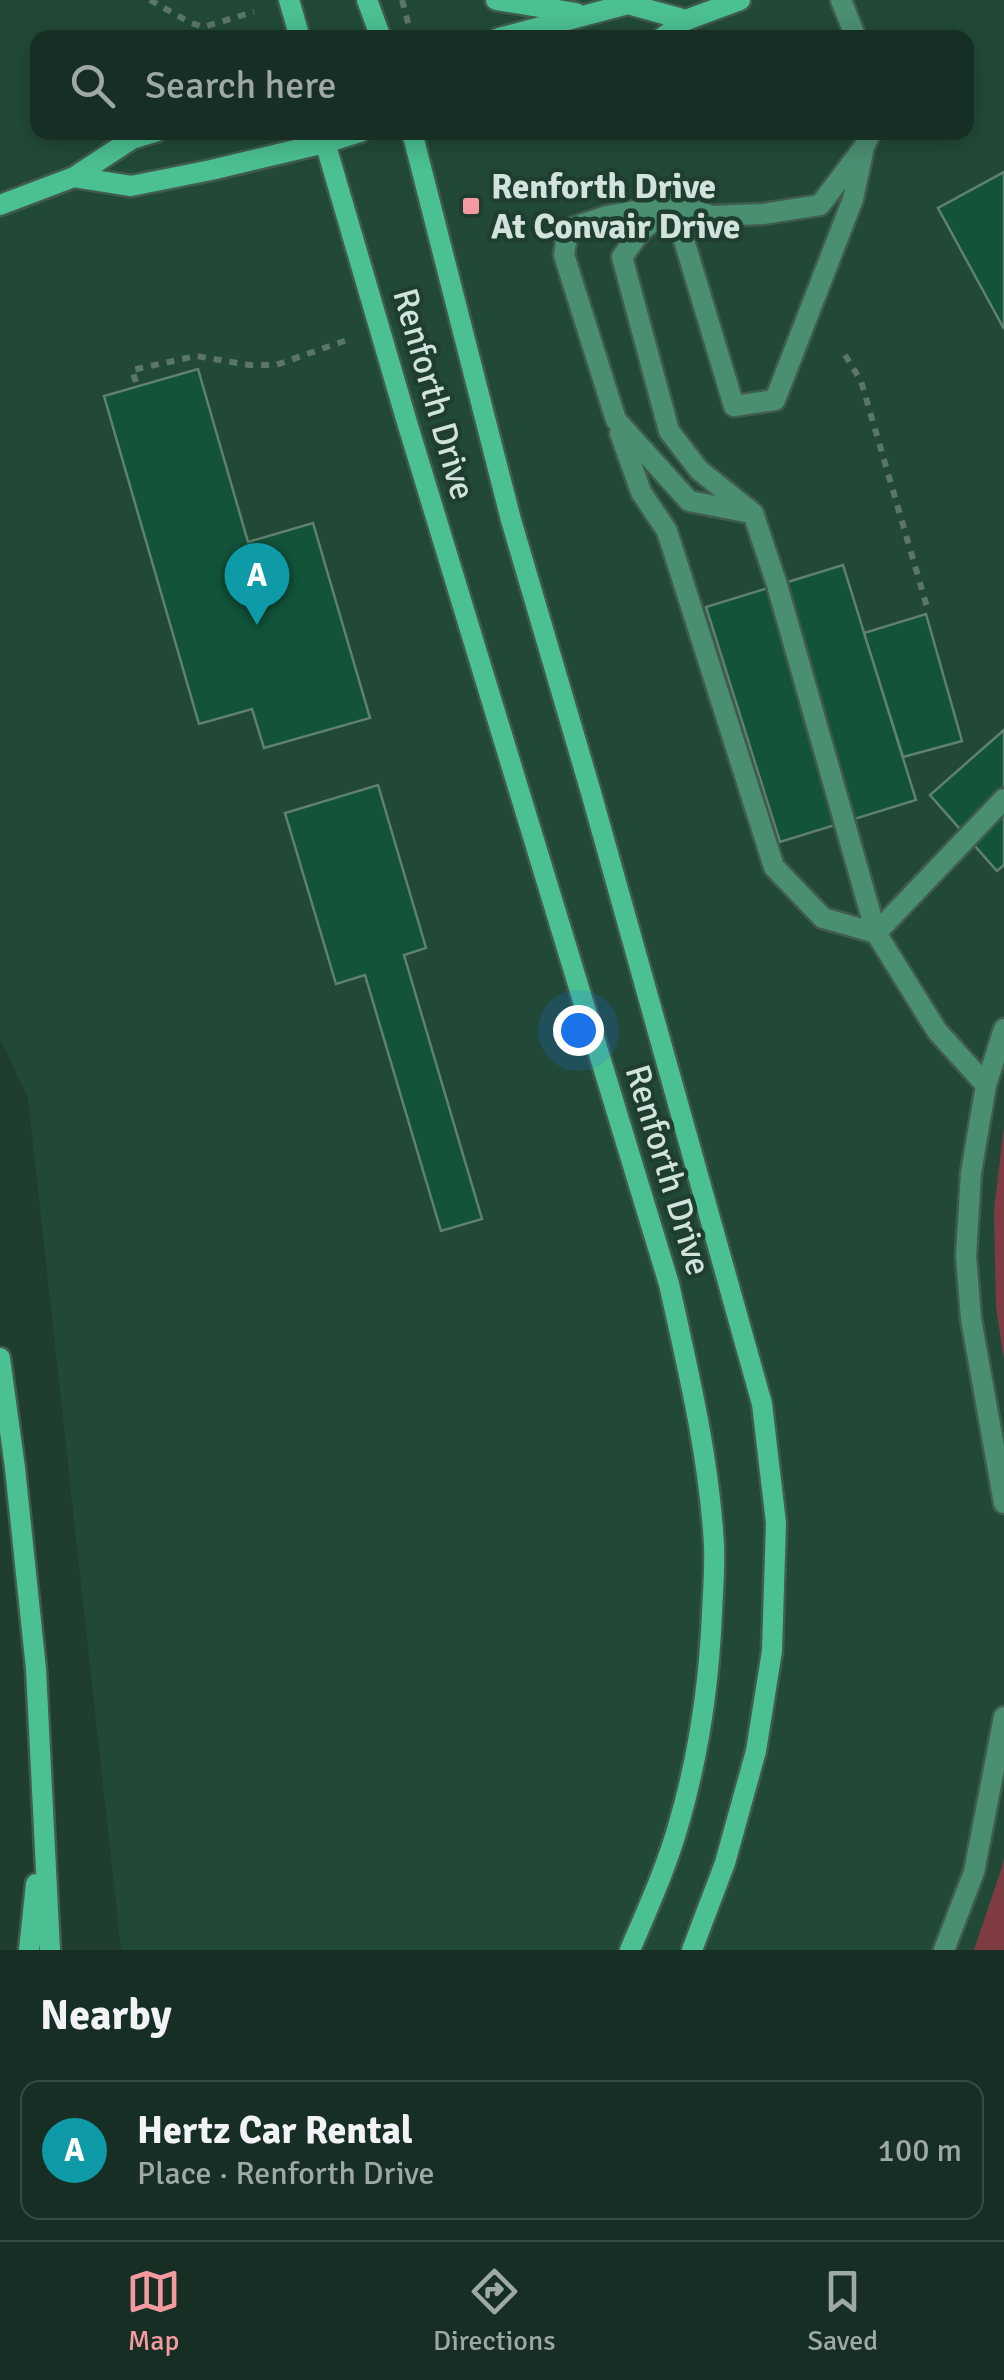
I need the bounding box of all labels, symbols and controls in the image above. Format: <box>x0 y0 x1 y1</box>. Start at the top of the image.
search box <box>30 30 974 140</box>
icon: search <box>65 58 120 113</box>
text: Search here <box>145 62 337 109</box>
place label: Renforth Drive At Convair Drive <box>491 165 740 248</box>
marker: Renforth Drive At Convair Drive <box>460 195 482 217</box>
street label: Renforth Drive <box>383 283 485 505</box>
pin: A <box>224 542 290 625</box>
your location <box>553 1005 604 1056</box>
street label: Renforth Drive <box>616 1060 720 1280</box>
text: Nearby <box>40 1990 172 2041</box>
text: Hertz Car Rental <box>137 2107 413 2154</box>
text: A <box>64 2131 85 2170</box>
text: 100 m <box>878 2131 962 2170</box>
text: Place · Renforth Drive <box>137 2154 434 2193</box>
tab: Map <box>126 2264 181 2358</box>
tab: Directions <box>433 2264 555 2358</box>
tab: Saved <box>807 2264 878 2358</box>

